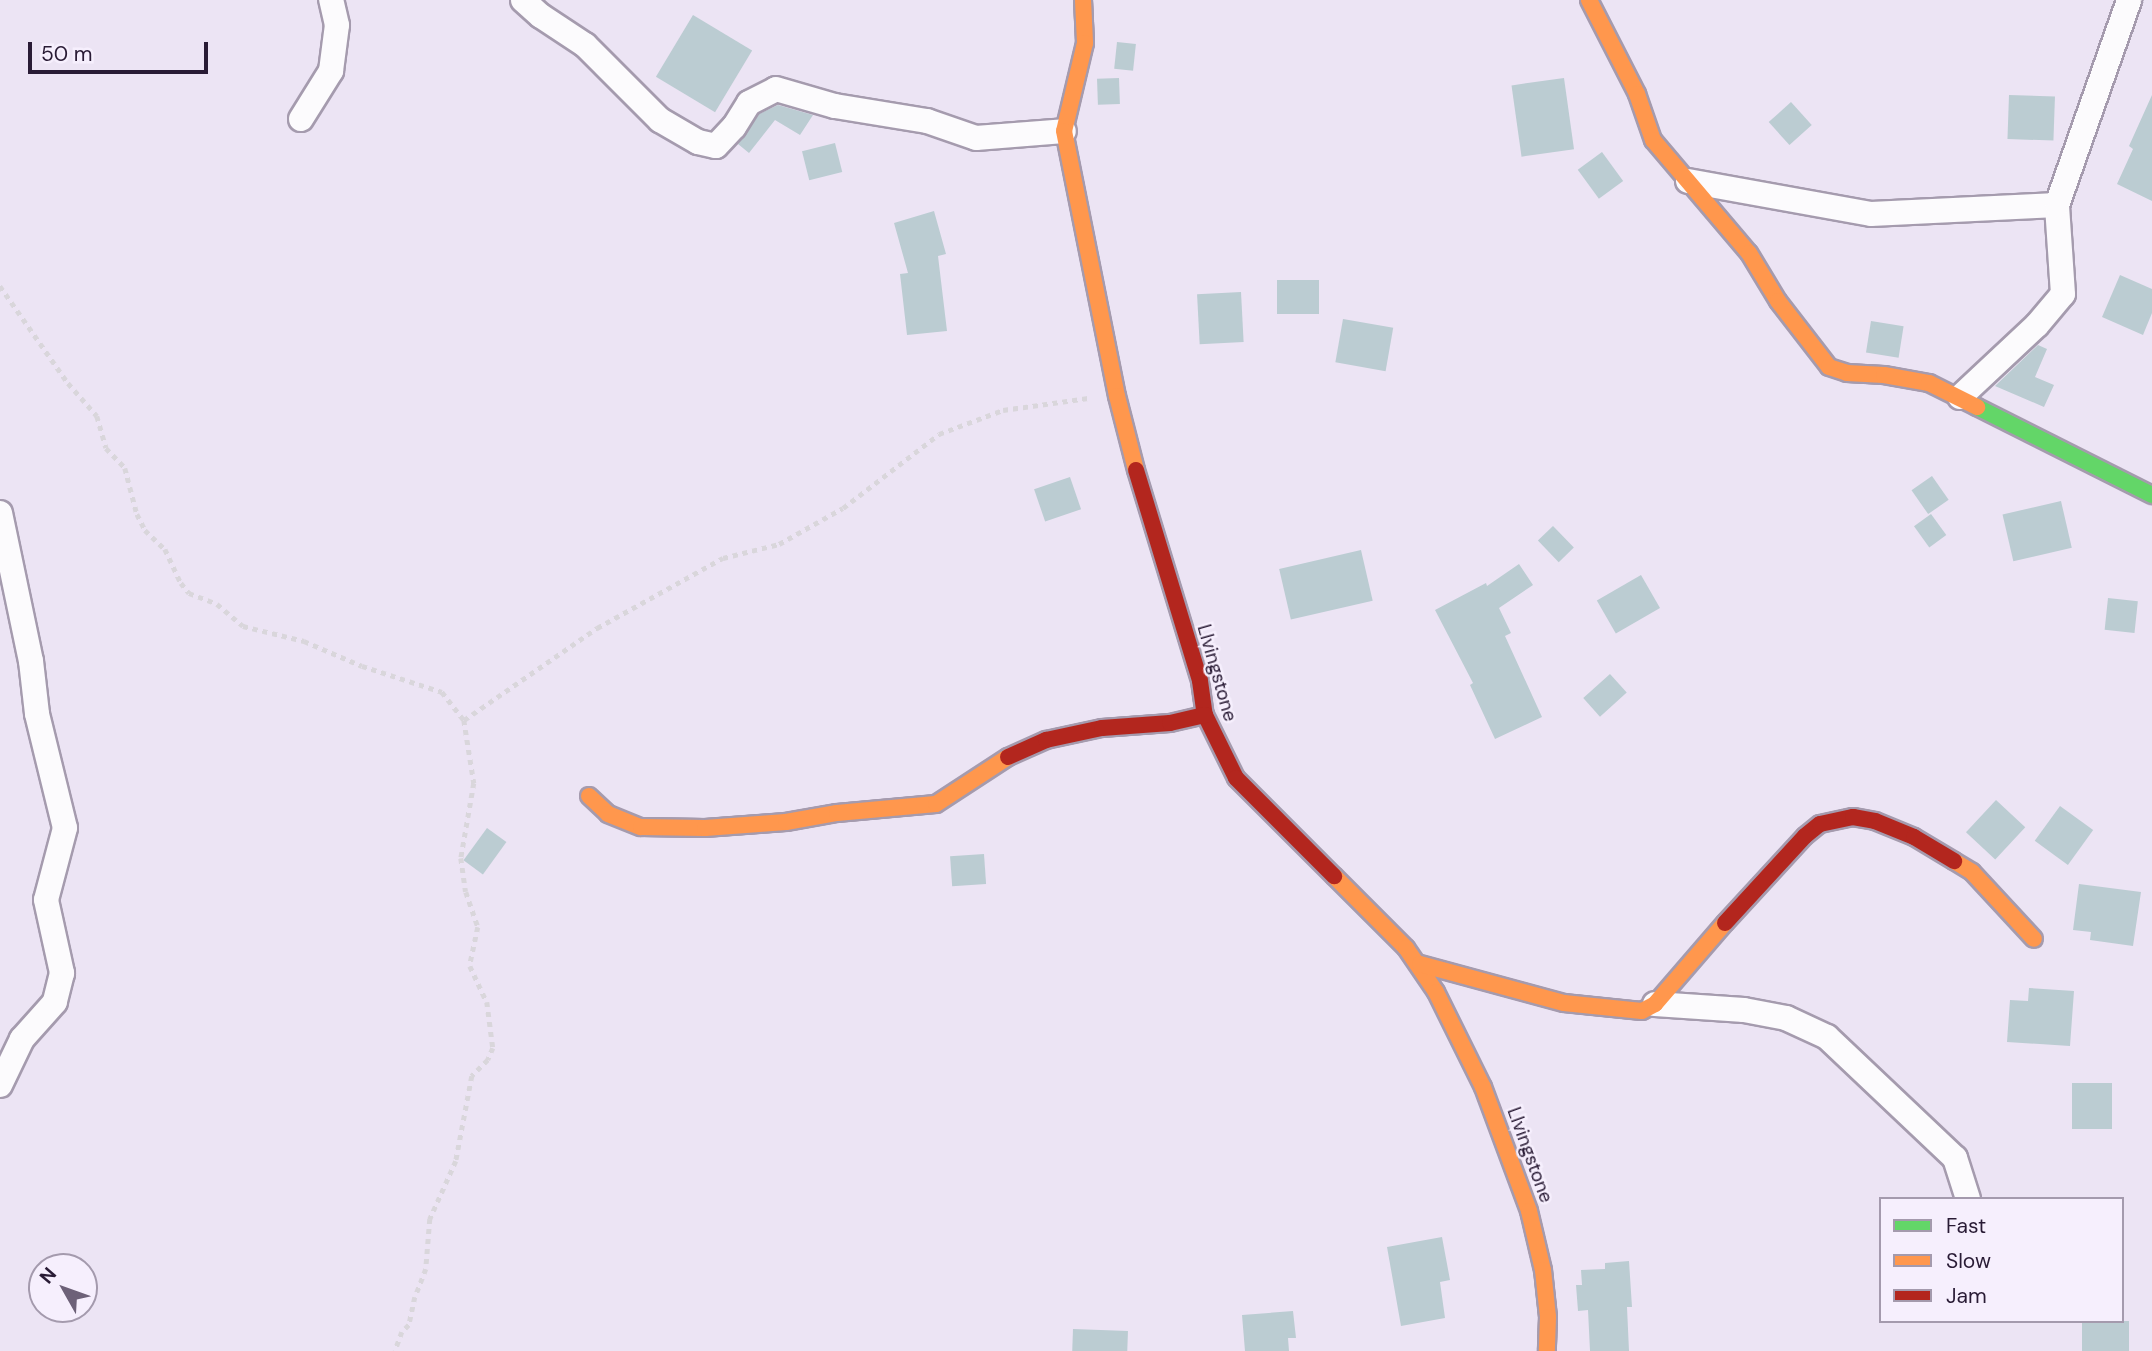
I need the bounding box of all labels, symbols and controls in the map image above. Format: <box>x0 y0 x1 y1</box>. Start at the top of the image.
scale bar <box>32 28 212 72</box>
text: 50 m <box>41 40 92 68</box>
street label: LIvingstone <box>1192 622 1242 724</box>
street label: LIvingstone <box>1502 1104 1558 1206</box>
legend <box>1879 1197 2124 1323</box>
text: Fast <box>1946 1212 1986 1240</box>
text: Slow <box>1946 1247 1991 1275</box>
north arrow <box>28 1253 98 1323</box>
text: N <box>34 1262 62 1289</box>
text: Jam <box>1946 1282 1987 1310</box>

